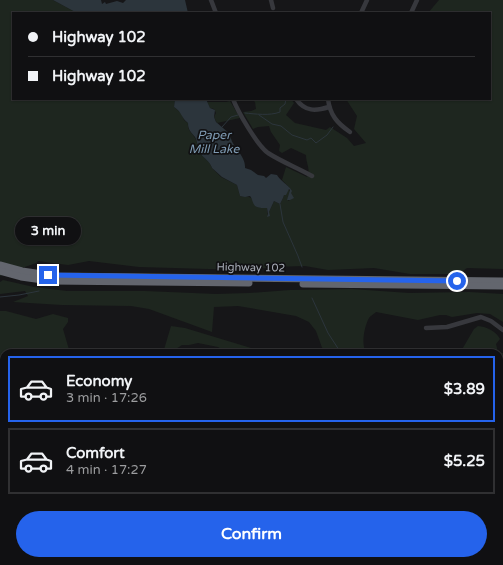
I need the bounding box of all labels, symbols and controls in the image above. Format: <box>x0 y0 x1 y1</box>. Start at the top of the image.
text: Highway 102 <box>52 28 146 46</box>
text: Highway 102 <box>52 67 146 85</box>
water label: Paper Mill Lake <box>189 128 240 156</box>
callout: 3 min <box>15 217 81 245</box>
text: 3 min <box>31 223 65 239</box>
street label: Highway 102 <box>217 260 286 275</box>
route end <box>39 266 57 284</box>
route start <box>448 272 466 290</box>
icon: car <box>18 371 54 407</box>
text: Economy <box>66 372 132 390</box>
text: $3.89 <box>444 380 485 398</box>
text: 3 min · 17:26 <box>66 390 147 406</box>
icon: car <box>18 443 54 479</box>
text: Comfort <box>66 444 125 462</box>
text: $5.25 <box>444 452 485 470</box>
text: 4 min · 17:27 <box>66 462 147 478</box>
button: Confirm <box>16 511 487 557</box>

